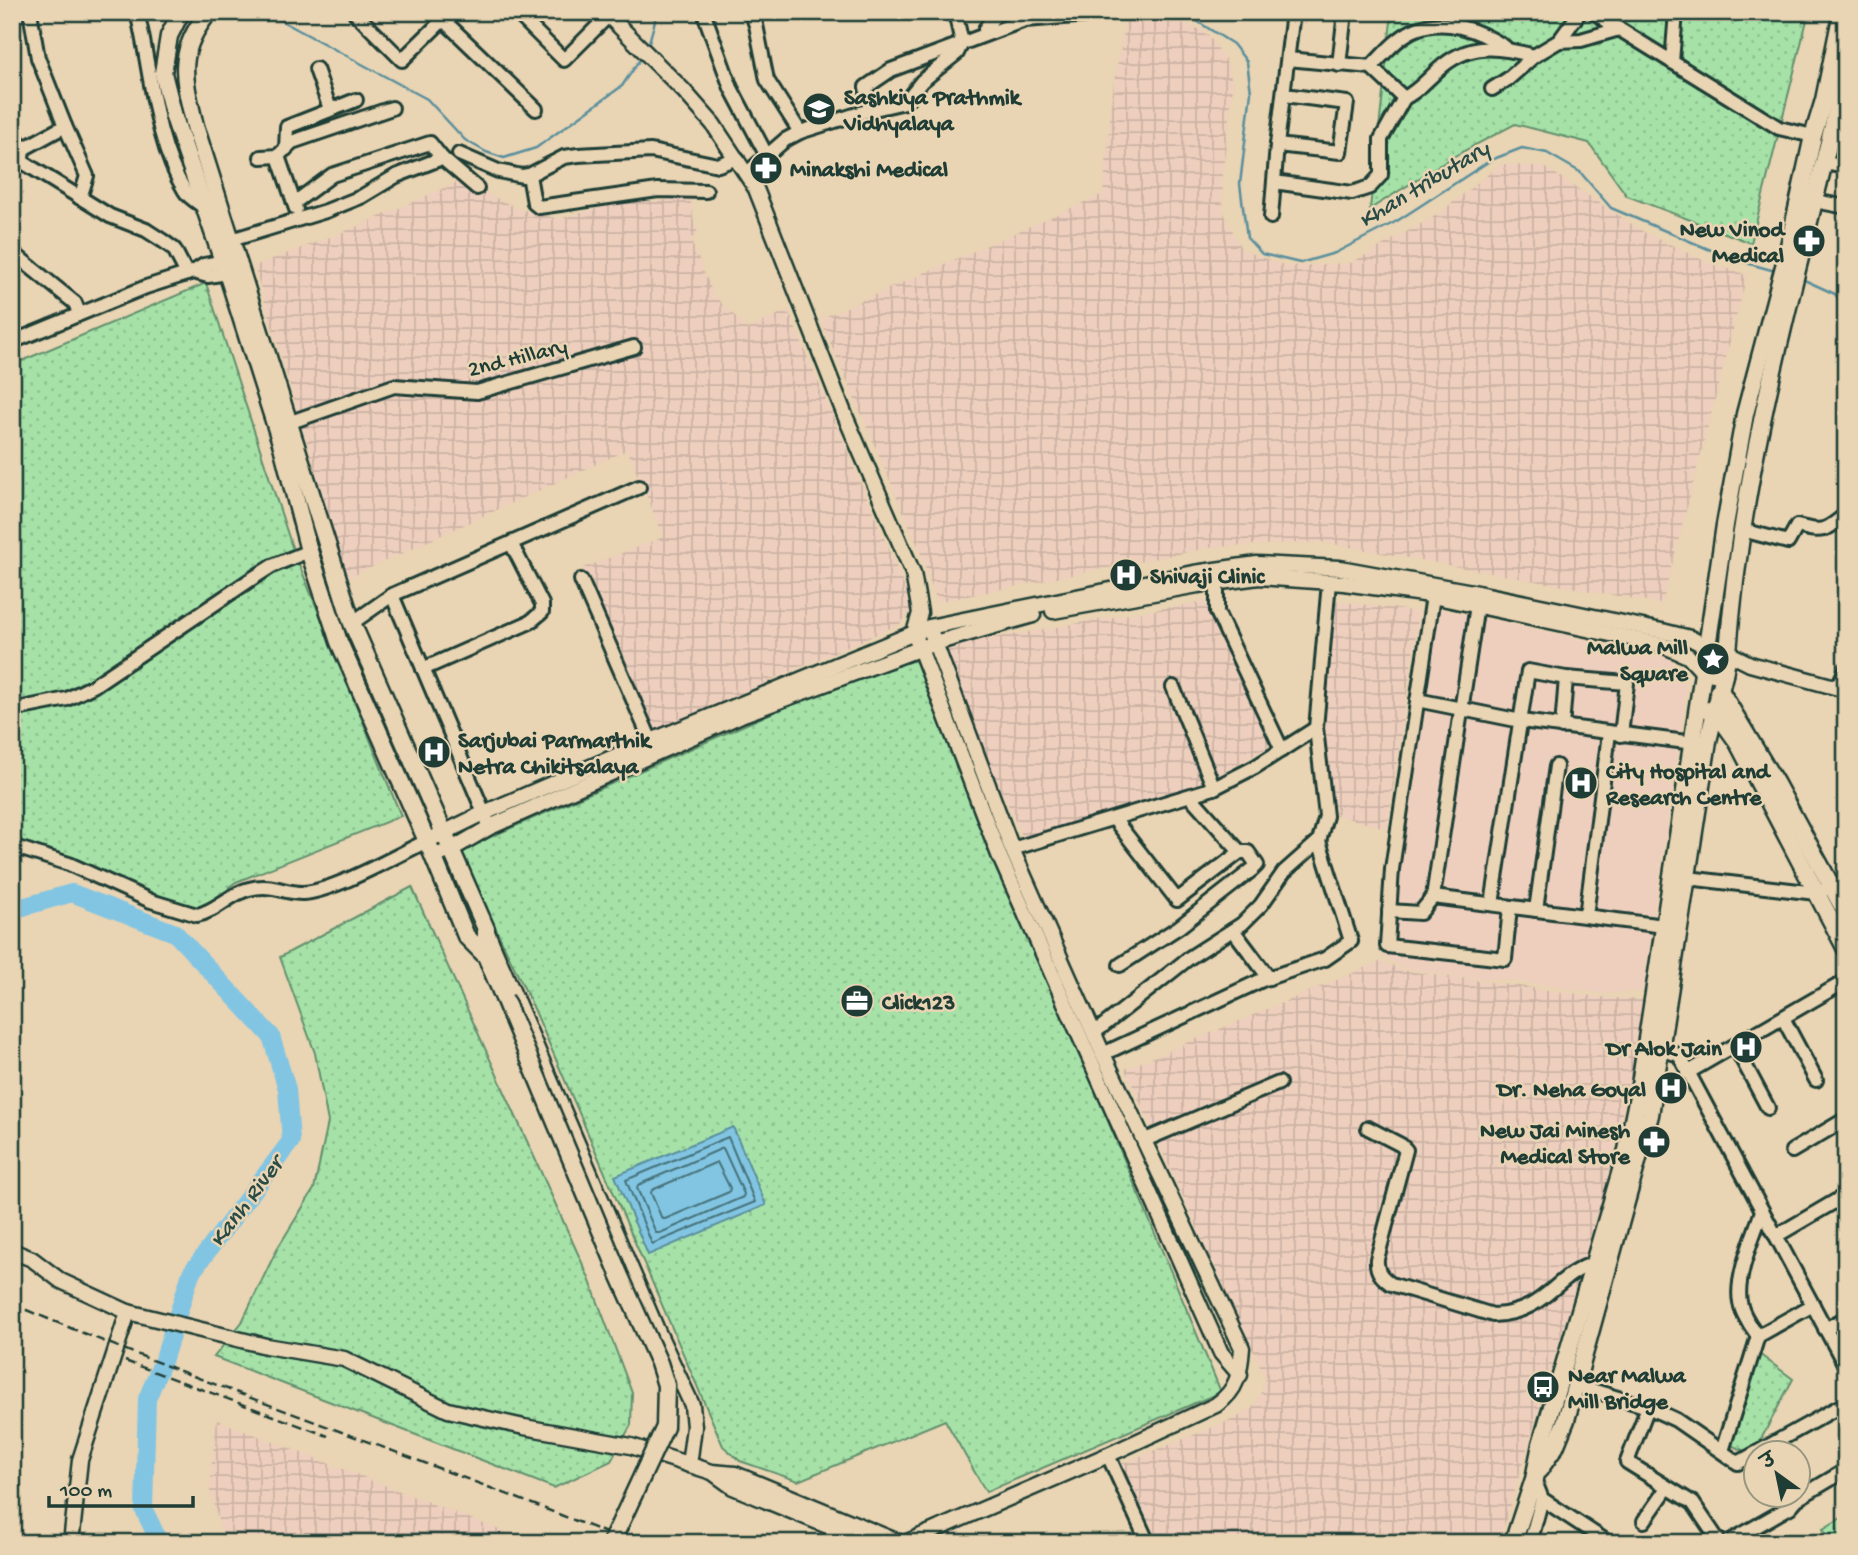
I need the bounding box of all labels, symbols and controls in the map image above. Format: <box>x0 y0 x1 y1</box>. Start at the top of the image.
place label: Sashkiya Prathmik Vidhyalaya <box>843 86 1023 139</box>
school or university icon: Sashkiya Prathmik Vidhyalaya <box>800 90 838 128</box>
water label: Khan tributary <box>1354 134 1497 236</box>
pharmacy icon: Minakshi Medical <box>747 149 785 187</box>
place label: Minakshi Medical <box>790 158 948 185</box>
place label: New Vinod Medical <box>1680 218 1787 271</box>
pharmacy icon: New Vinod Medical <box>1790 222 1828 260</box>
street label: 2nd Hillary <box>465 334 570 385</box>
hospital icon: Shivaji Clinic <box>1107 556 1145 594</box>
place label: Shivaji Clinic <box>1150 565 1265 592</box>
place label: Malwa Mill Square <box>1587 636 1689 689</box>
place icon: Malwa Mill Square <box>1694 640 1732 678</box>
place label: Sarjubai Parmarthik Netra Chikitsalaya <box>458 729 653 782</box>
hospital icon: Sarjubai Parmarthik Netra Chikitsalaya <box>415 733 453 771</box>
place label: City Hospital and Research Centre <box>1605 760 1772 813</box>
hospital icon: City Hospital and Research Centre <box>1562 764 1600 802</box>
office icon: Click123 <box>838 982 876 1020</box>
place label: Click123 <box>882 991 955 1018</box>
hospital icon: Dr Alok Jain <box>1727 1028 1765 1066</box>
place label: Dr Alok Jain <box>1604 1037 1723 1064</box>
hospital icon: Dr. Neha Goyal <box>1652 1069 1690 1107</box>
place label: Dr. Neha Goyal <box>1495 1078 1646 1105</box>
place label: New Jai Minesh Medical Store <box>1480 1119 1631 1172</box>
pharmacy icon: New Jai Minesh Medical Store <box>1635 1123 1673 1161</box>
water label: Kanh River <box>204 1149 294 1254</box>
place label: Near Malwa Mill Bridge <box>1568 1364 1687 1417</box>
bus stop icon: Near Malwa Mill Bridge <box>1524 1368 1562 1406</box>
north arrow <box>1742 1440 1812 1510</box>
text: उ <box>1756 1448 1783 1477</box>
scale bar <box>49 1464 192 1508</box>
text: 100 m <box>59 1480 112 1505</box>

